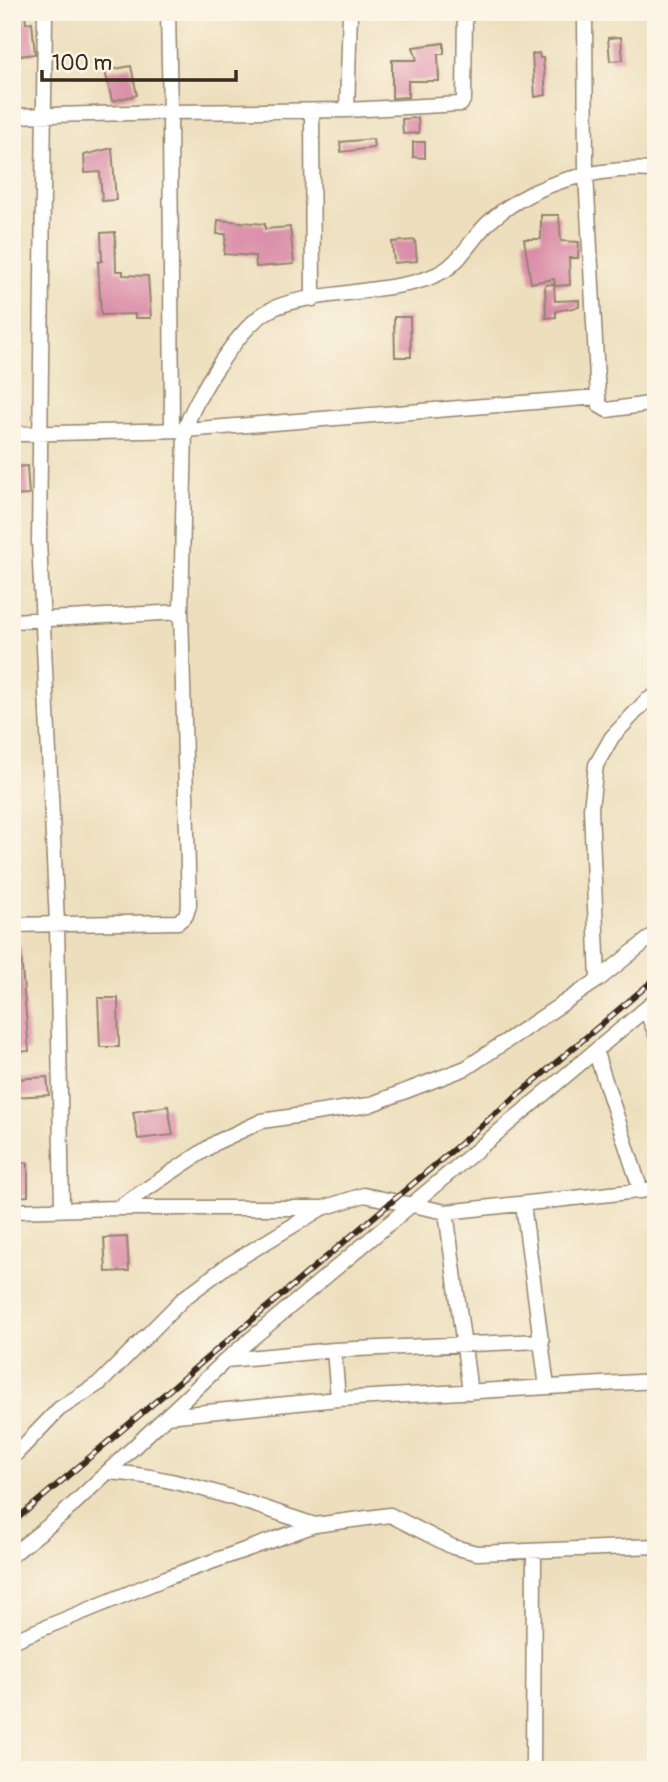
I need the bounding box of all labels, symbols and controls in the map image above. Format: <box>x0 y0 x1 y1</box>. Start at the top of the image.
scale bar <box>42 38 236 82</box>
text: 100 m <box>52 50 112 77</box>

